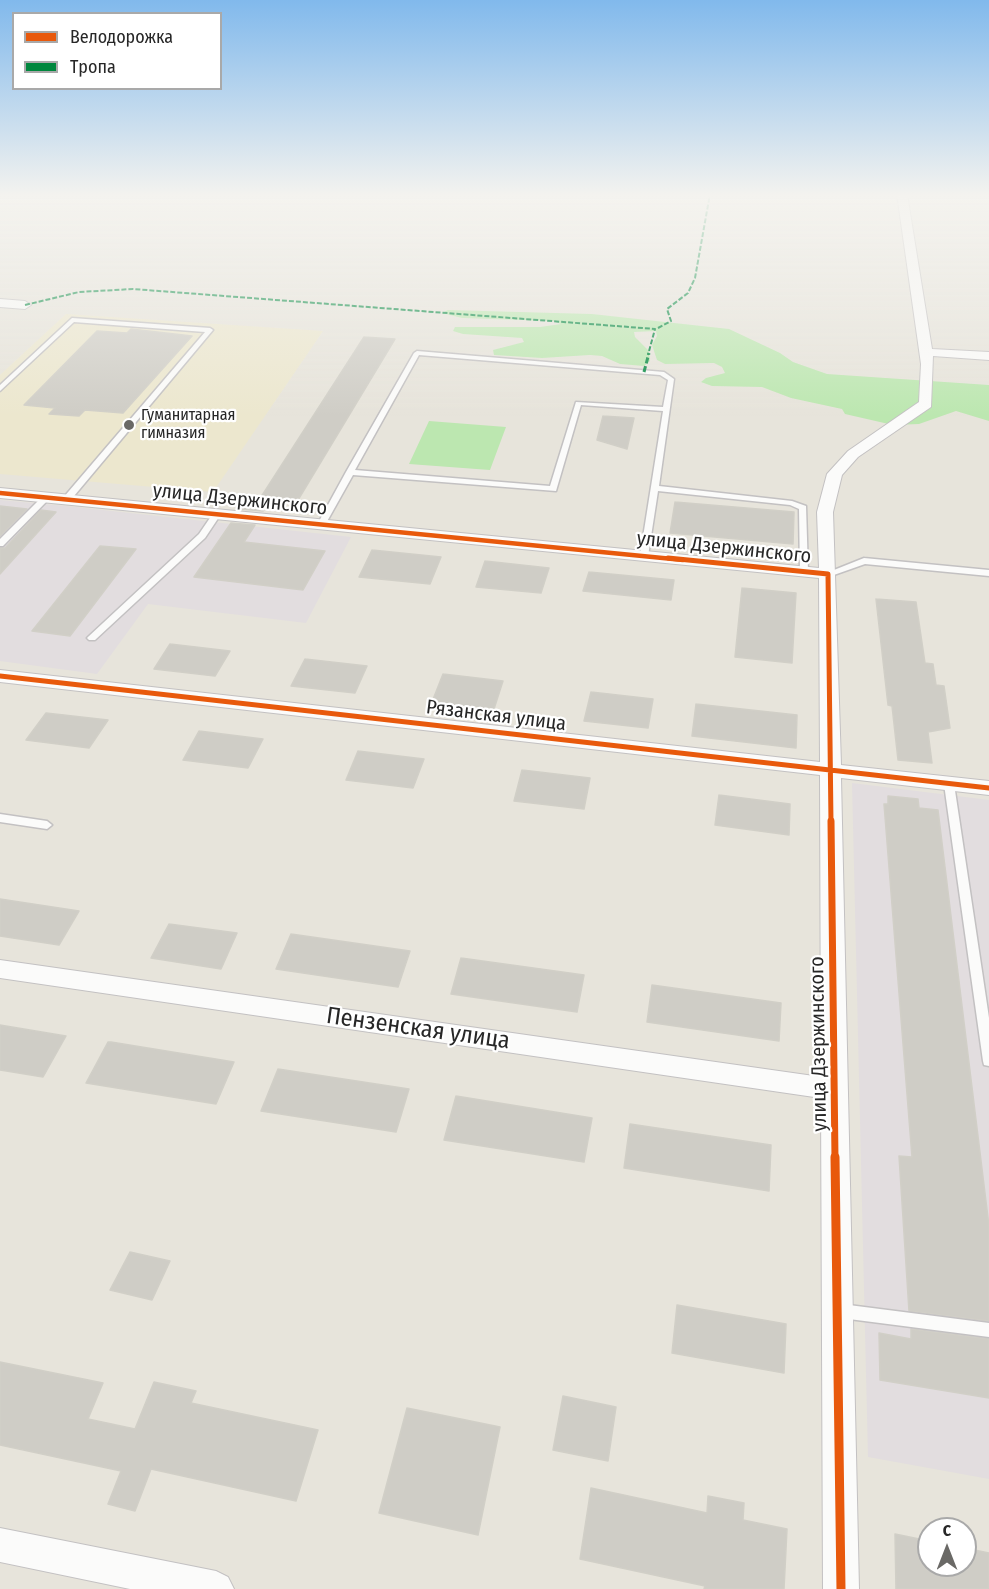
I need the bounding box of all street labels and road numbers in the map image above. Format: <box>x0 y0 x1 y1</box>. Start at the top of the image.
street label: улица Дзержинского <box>152 479 328 521</box>
street label: улица Дзержинского <box>636 527 812 569</box>
street label: Рязанская улица <box>425 696 567 736</box>
street label: улица Дзержинского <box>805 956 833 1132</box>
street label: Пензенская улица <box>324 1002 512 1056</box>

